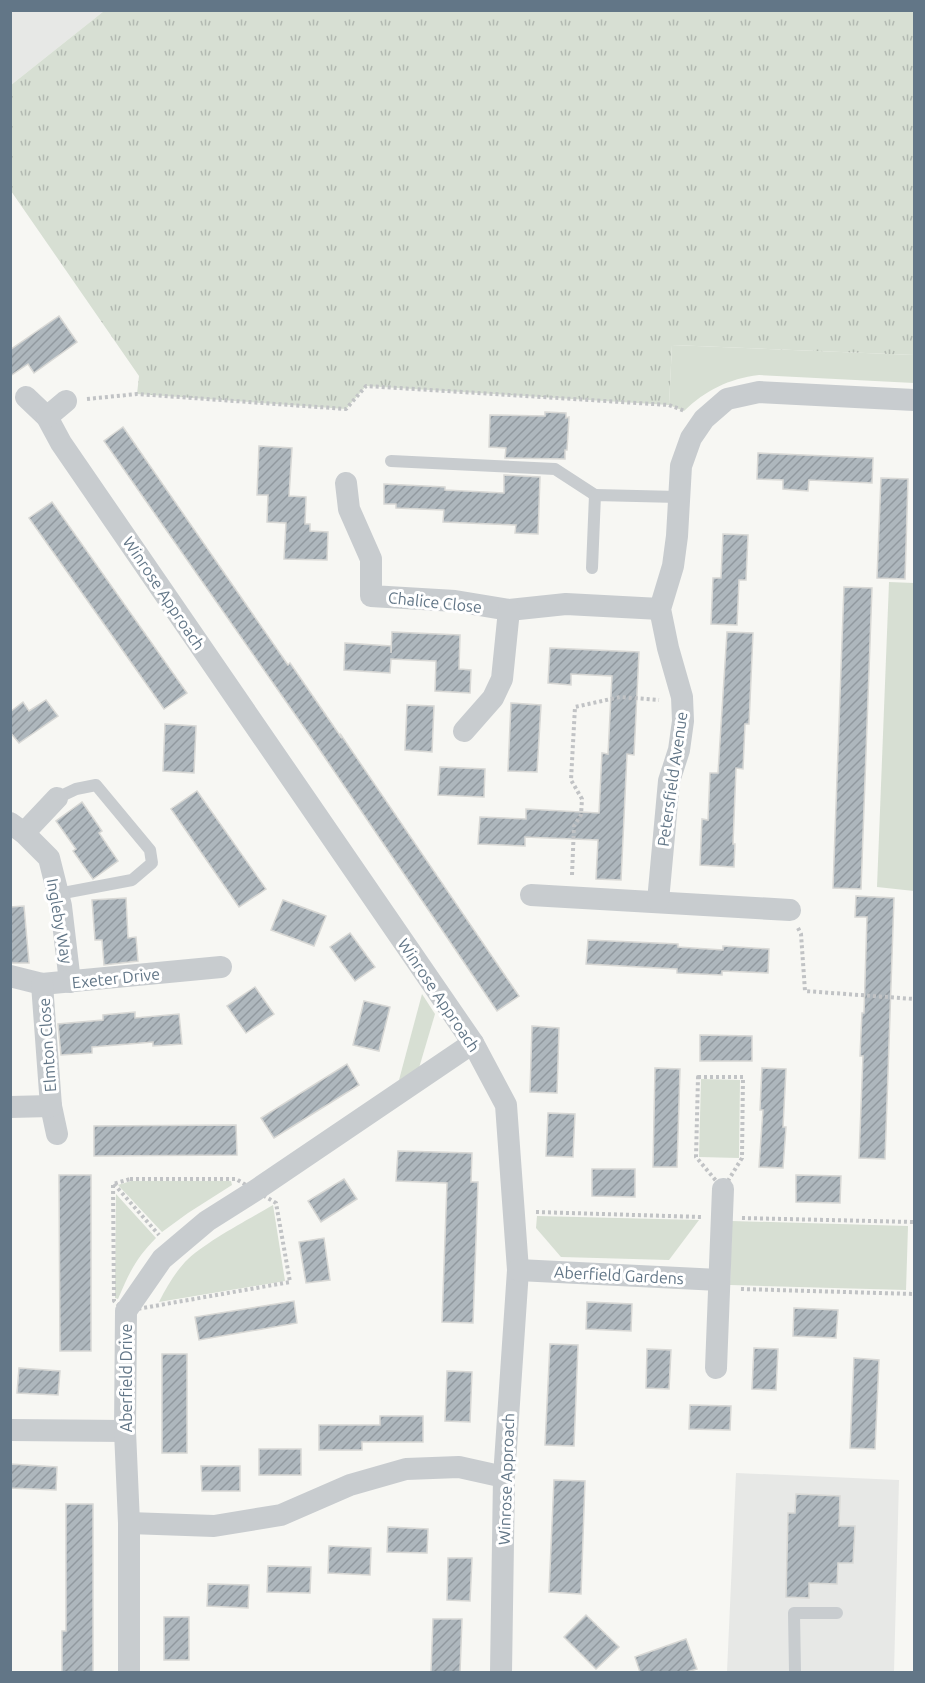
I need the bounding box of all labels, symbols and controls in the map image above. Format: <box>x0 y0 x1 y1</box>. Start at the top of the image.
street label: Winrose Approach <box>120 533 208 653</box>
street label: Chalice Close <box>387 588 483 616</box>
street label: Petersfield Avenue <box>654 710 690 848</box>
street label: Ingleby Way <box>44 877 76 965</box>
street label: Winrose Approach <box>395 935 483 1055</box>
street label: Exeter Drive <box>71 964 161 992</box>
street label: Elmton Close <box>35 997 59 1093</box>
street label: Aberfield Gardens <box>554 1263 684 1287</box>
street label: Aberfield Drive <box>117 1324 135 1432</box>
street label: Winrose Approach <box>495 1413 517 1545</box>

